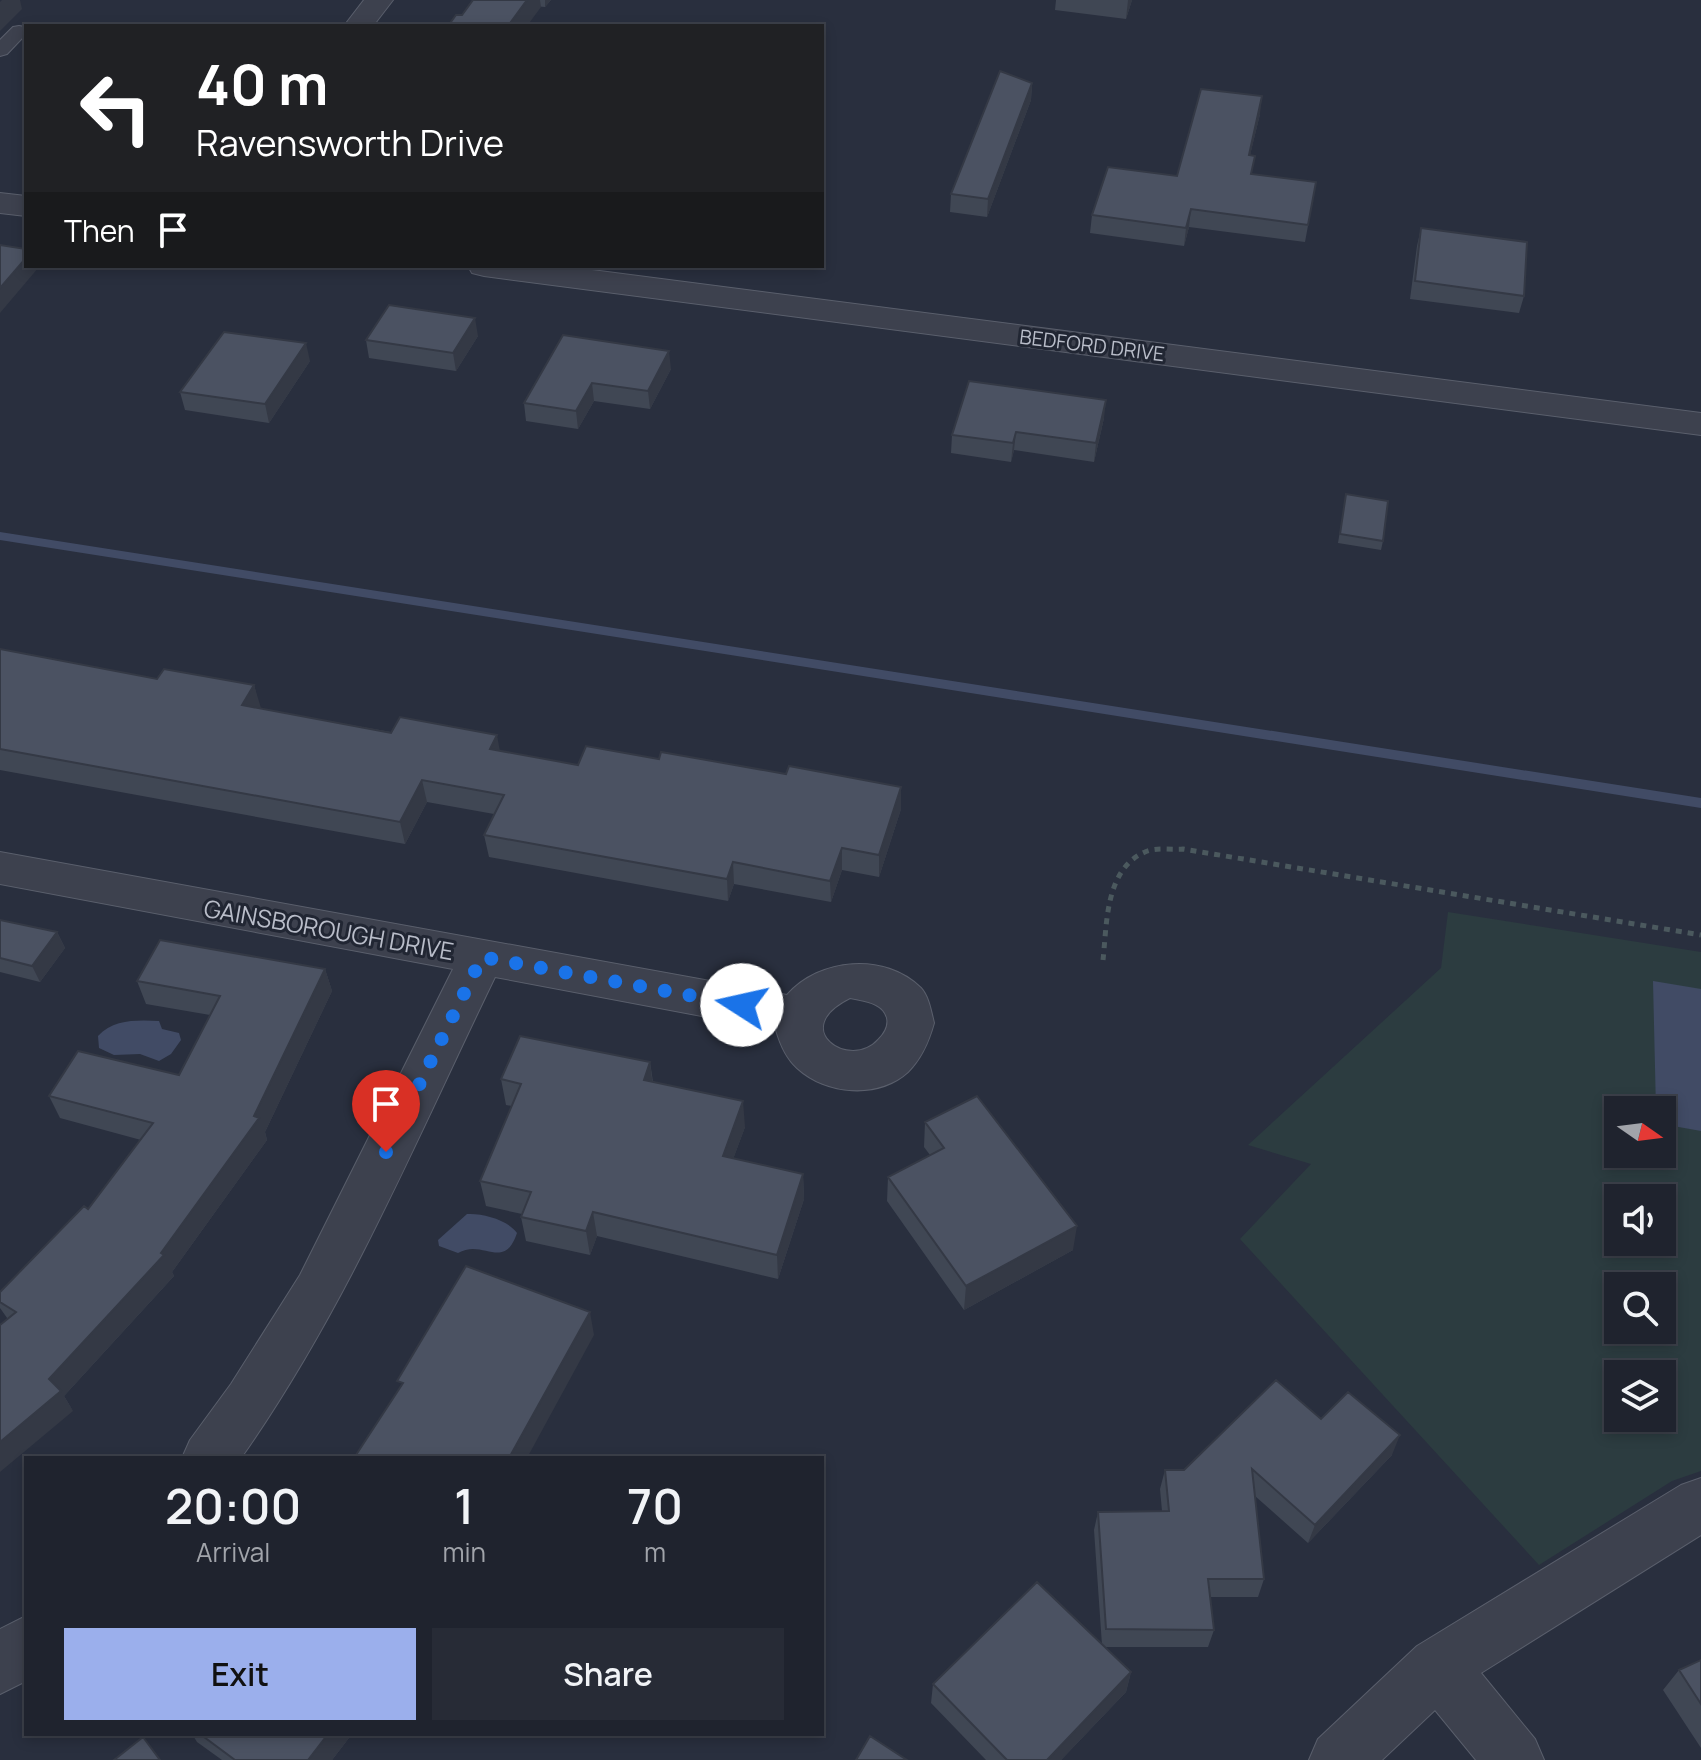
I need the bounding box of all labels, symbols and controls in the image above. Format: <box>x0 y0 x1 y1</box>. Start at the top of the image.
text: 40 m <box>196 45 328 122</box>
icon: left <box>64 56 168 160</box>
text: Ravensworth Drive <box>196 118 504 167</box>
icon: arrive <box>151 208 195 252</box>
text: Then <box>64 210 135 251</box>
street label: BEDFORD DRIVE <box>1018 323 1166 367</box>
street label: GAINSBOROUGH DRIVE <box>202 891 456 967</box>
position arrow <box>700 963 784 1047</box>
pin <box>352 1070 420 1152</box>
icon: arrive <box>364 1082 408 1126</box>
north arrow <box>1604 1096 1676 1168</box>
map controls <box>1604 1096 1676 1432</box>
button: sound <box>1604 1184 1676 1256</box>
button: search <box>1604 1272 1676 1344</box>
button: layers <box>1604 1360 1676 1432</box>
text: 20:00 <box>165 1473 301 1538</box>
text: 1 <box>454 1473 474 1538</box>
text: 70 <box>627 1473 683 1538</box>
text: Arrival <box>196 1534 270 1570</box>
text: min <box>442 1534 486 1570</box>
text: m <box>644 1534 666 1570</box>
button: Exit <box>64 1628 416 1720</box>
button: Share <box>432 1628 784 1720</box>

